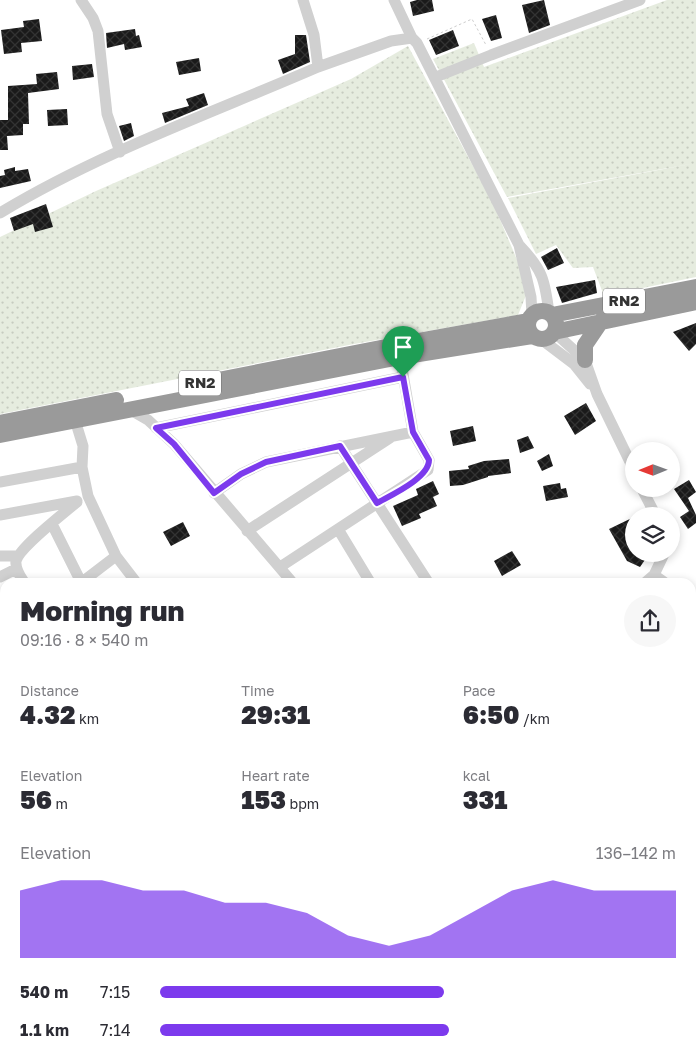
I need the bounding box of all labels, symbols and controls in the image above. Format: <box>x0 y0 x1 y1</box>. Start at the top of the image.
road number: RN2 <box>603 288 645 314</box>
pin <box>382 326 424 377</box>
icon: arrive <box>389 333 417 361</box>
road number: RN2 <box>179 370 221 396</box>
north arrow <box>625 442 680 498</box>
map controls <box>625 442 680 562</box>
button: layers <box>625 507 680 562</box>
text: Morning run <box>20 594 184 627</box>
button: share <box>624 595 676 647</box>
text: 09:16 · 8 × 540 m <box>20 630 148 650</box>
text: Distance <box>20 682 79 699</box>
text: Time <box>241 682 274 699</box>
text: Pace <box>463 682 495 699</box>
text: 4.32 <box>20 699 75 730</box>
text: 29:31 <box>241 699 310 730</box>
text: 6:50 <box>463 699 519 730</box>
text: km <box>75 710 99 727</box>
text: /km <box>519 710 550 727</box>
text: Elevation <box>20 767 82 784</box>
text: Heart rate <box>241 767 310 784</box>
text: kcal <box>463 767 490 784</box>
text: 56 <box>20 784 52 815</box>
text: 153 <box>241 784 286 815</box>
text: 331 <box>463 784 507 815</box>
text: m <box>52 795 68 812</box>
text: bpm <box>286 795 319 812</box>
text: Elevation <box>20 843 91 863</box>
text: 136–142 m <box>596 843 676 863</box>
text: 540 m <box>20 982 68 1002</box>
text: 7:15 <box>100 982 130 1002</box>
text: 1.1 km <box>20 1020 69 1040</box>
text: 7:14 <box>100 1020 131 1040</box>

